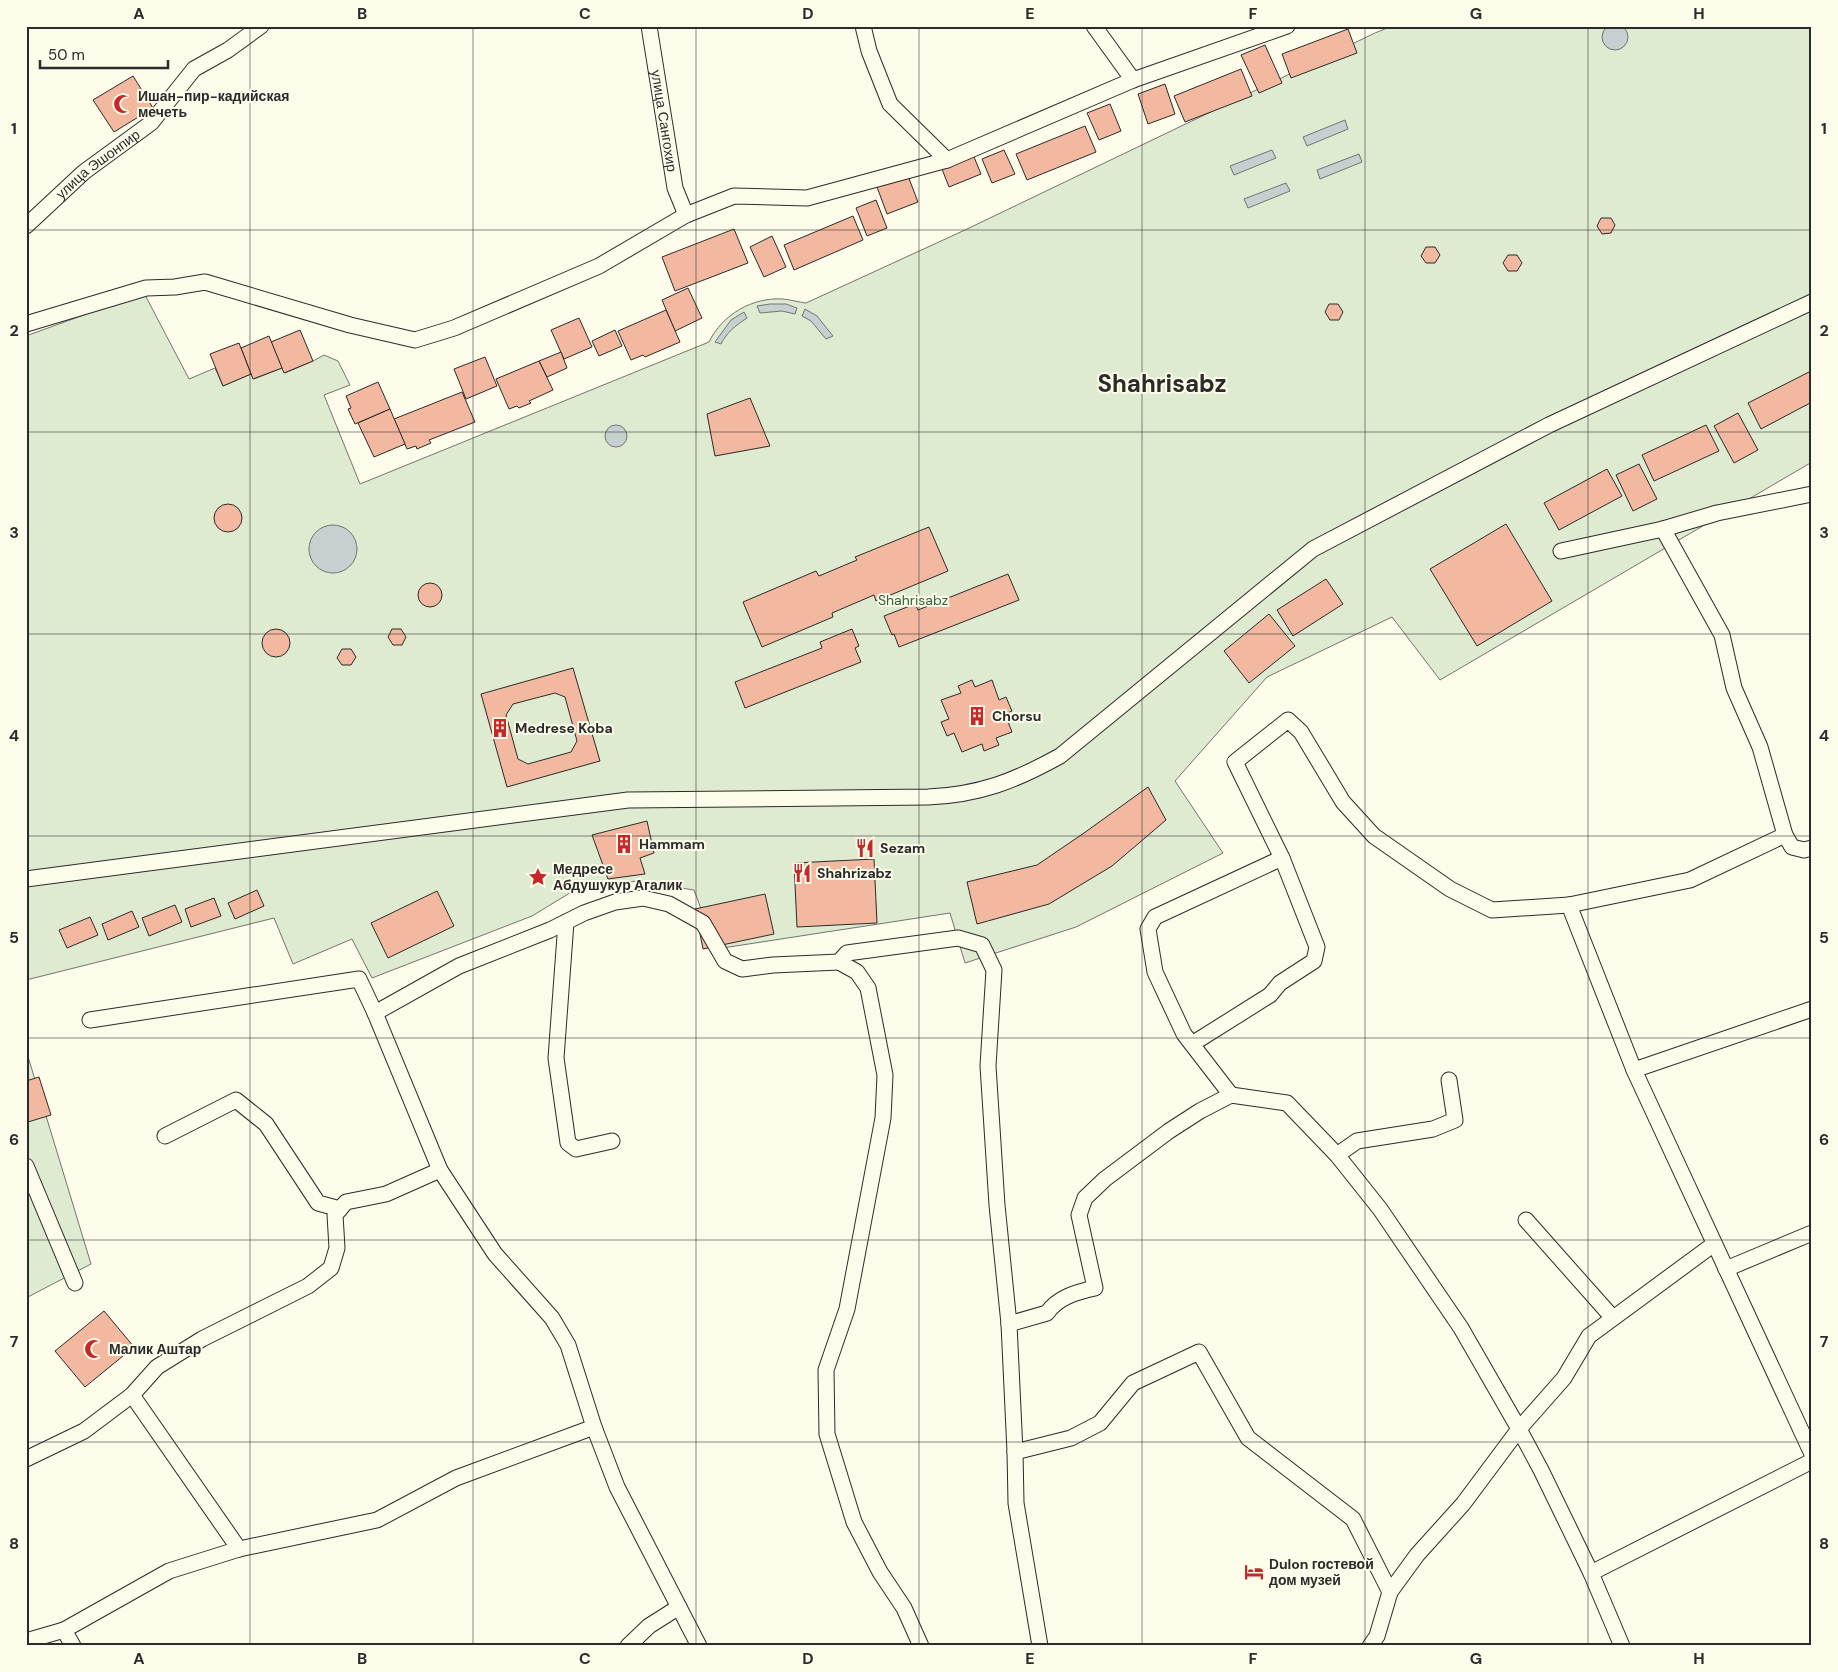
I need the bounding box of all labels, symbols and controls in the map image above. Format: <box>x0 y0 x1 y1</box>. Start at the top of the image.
text: A <box>133 3 145 24</box>
text: B <box>357 3 367 24</box>
text: C <box>579 3 591 24</box>
text: D <box>802 3 814 24</box>
text: E <box>1025 3 1035 24</box>
text: F <box>1249 3 1258 24</box>
text: G <box>1470 3 1482 24</box>
text: H <box>1693 3 1705 24</box>
scale bar <box>40 38 168 70</box>
text: 50 m <box>48 45 85 65</box>
street label: улица Сангохир <box>647 68 681 173</box>
place label: Ишан-пир-кадийская мечеть <box>138 87 289 121</box>
mosque icon: Ишан-пир-кадийская мечеть <box>112 93 134 115</box>
text: 1 <box>11 118 17 139</box>
text: 1 <box>1821 118 1827 139</box>
street label: улица Эшонпир <box>52 125 143 203</box>
text: 2 <box>9 320 19 341</box>
text: 2 <box>1819 320 1829 341</box>
district label: Shahrisabz <box>1098 368 1226 399</box>
text: 3 <box>9 522 19 543</box>
text: 3 <box>1819 522 1829 543</box>
park label: Shahrisabz <box>878 591 948 609</box>
building icon: Chorsu <box>966 705 988 727</box>
place label: Chorsu <box>992 707 1041 725</box>
building icon: Medrese Koba <box>489 717 511 739</box>
place label: Medrese Koba <box>515 719 613 737</box>
text: 4 <box>9 725 19 746</box>
text: 4 <box>1819 725 1829 746</box>
building icon: Hammam <box>613 833 635 855</box>
place label: Hammam <box>639 835 705 853</box>
restaurant icon: Sezam <box>854 837 876 859</box>
place label: Sezam <box>880 839 925 857</box>
place label: Медресе Абдушукур Агалик <box>553 860 683 894</box>
restaurant icon: Shahrizabz <box>791 862 813 884</box>
place label: Shahrizabz <box>817 864 892 882</box>
place icon: Медресе Абдушукур Агалик <box>527 866 549 888</box>
text: 5 <box>9 927 19 948</box>
text: 5 <box>1819 927 1829 948</box>
text: 6 <box>9 1129 19 1150</box>
text: 6 <box>1819 1129 1829 1150</box>
text: 7 <box>10 1331 19 1352</box>
text: 7 <box>1820 1331 1829 1352</box>
mosque icon: Малик Аштар <box>83 1338 105 1360</box>
place label: Малик Аштар <box>109 1340 201 1358</box>
text: 8 <box>9 1533 19 1554</box>
text: 8 <box>1819 1533 1829 1554</box>
place label: Dulon гостевой дом музей <box>1269 1555 1374 1589</box>
hotel icon: Dulon гостевой дом музей <box>1243 1561 1265 1583</box>
text: A <box>133 1648 145 1669</box>
text: B <box>357 1648 367 1669</box>
text: C <box>579 1648 591 1669</box>
text: D <box>802 1648 814 1669</box>
text: E <box>1025 1648 1035 1669</box>
text: F <box>1249 1648 1258 1669</box>
text: G <box>1470 1648 1482 1669</box>
text: H <box>1693 1648 1705 1669</box>

